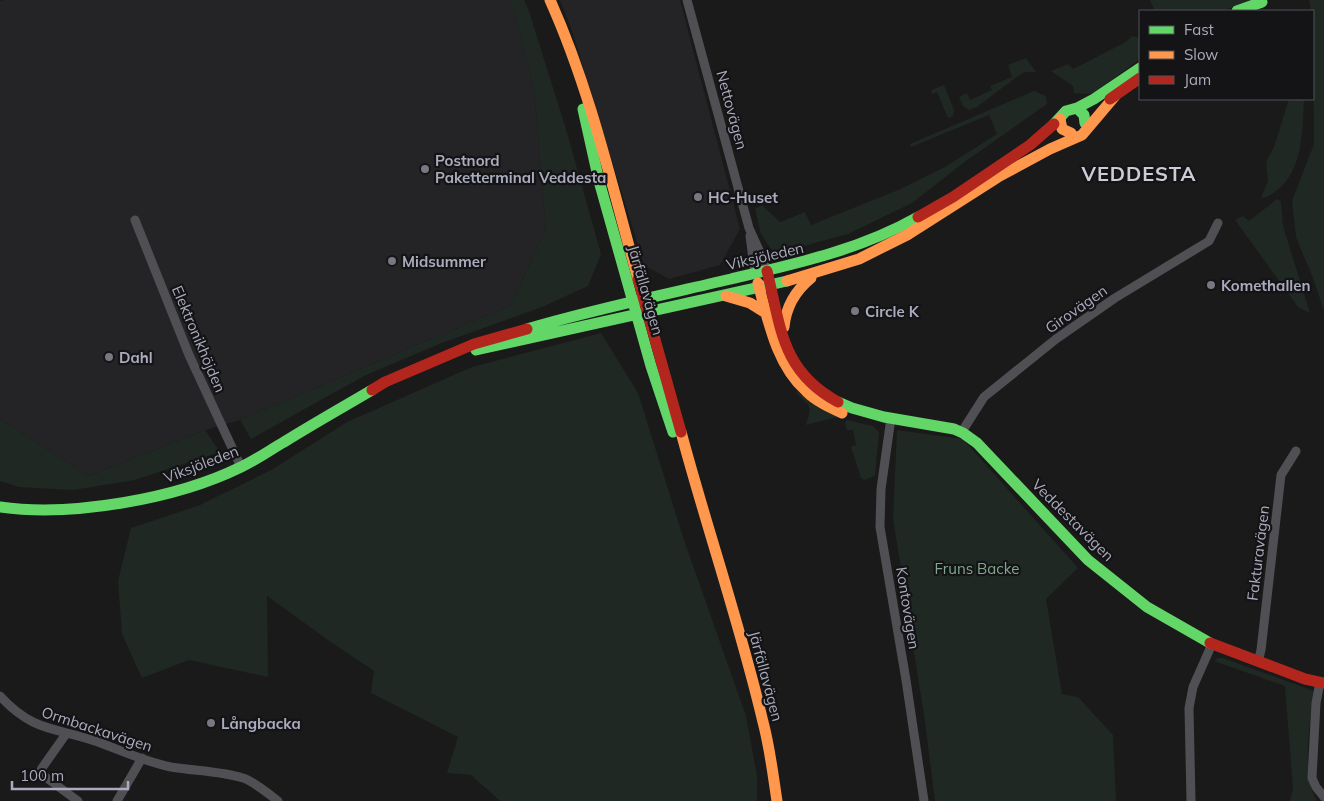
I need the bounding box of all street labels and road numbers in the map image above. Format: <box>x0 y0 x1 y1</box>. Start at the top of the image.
street label: Nettovägen <box>712 68 752 152</box>
street label: Viksjöleden <box>724 238 806 274</box>
street label: Järfällavägen <box>624 243 668 337</box>
street label: Girovägen <box>1041 281 1111 337</box>
street label: Elektronikhöjden <box>168 283 230 395</box>
street label: Viksjöleden <box>161 441 241 487</box>
street label: Veddestavägen <box>1028 475 1118 565</box>
street label: Fakturavägen <box>1243 504 1273 602</box>
street label: Kontovägen <box>892 565 924 651</box>
street label: Järfällavägen <box>745 629 787 723</box>
street label: Ormbackavägen <box>39 702 155 756</box>

